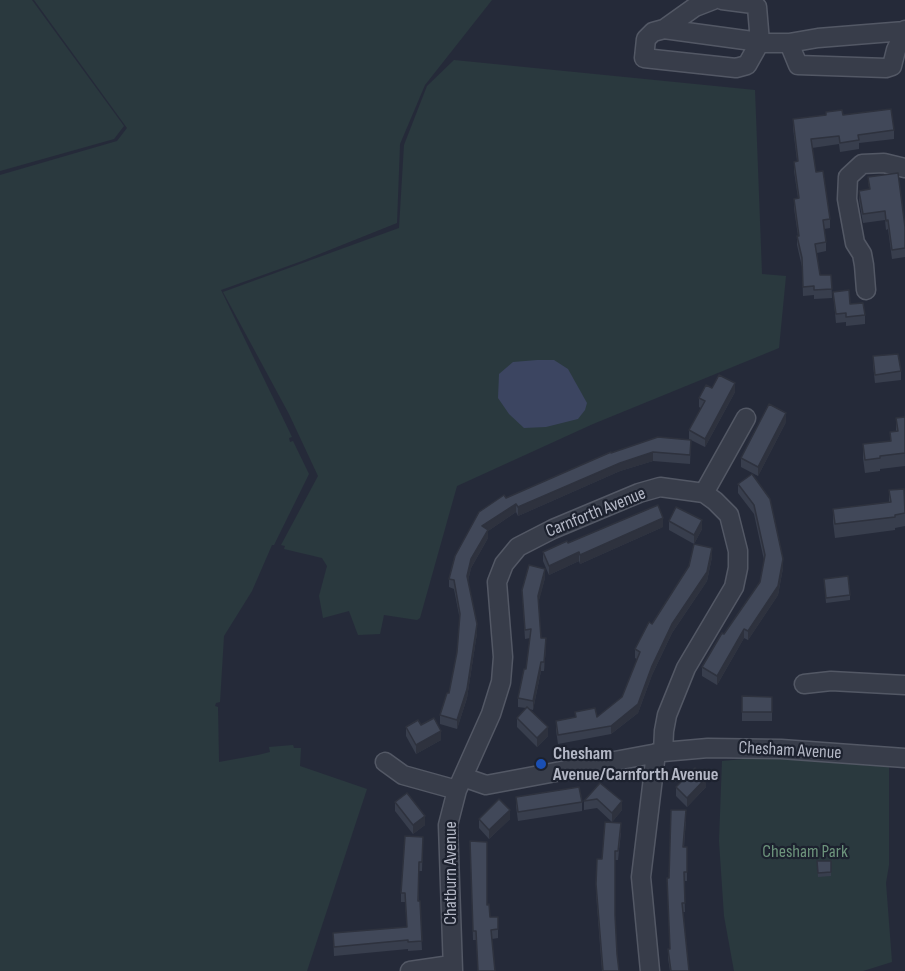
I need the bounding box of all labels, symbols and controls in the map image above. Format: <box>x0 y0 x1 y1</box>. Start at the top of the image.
street label: Carnforth Avenue <box>543 483 649 543</box>
street label: Chesham Avenue <box>738 738 842 764</box>
place label: Chesham Avenue/Carnforth Avenue <box>553 743 718 786</box>
marker: Chesham Avenue/Carnforth Avenue <box>534 757 548 771</box>
street label: Chatburn Avenue <box>440 821 462 925</box>
park label: Chesham Park <box>762 841 848 863</box>

